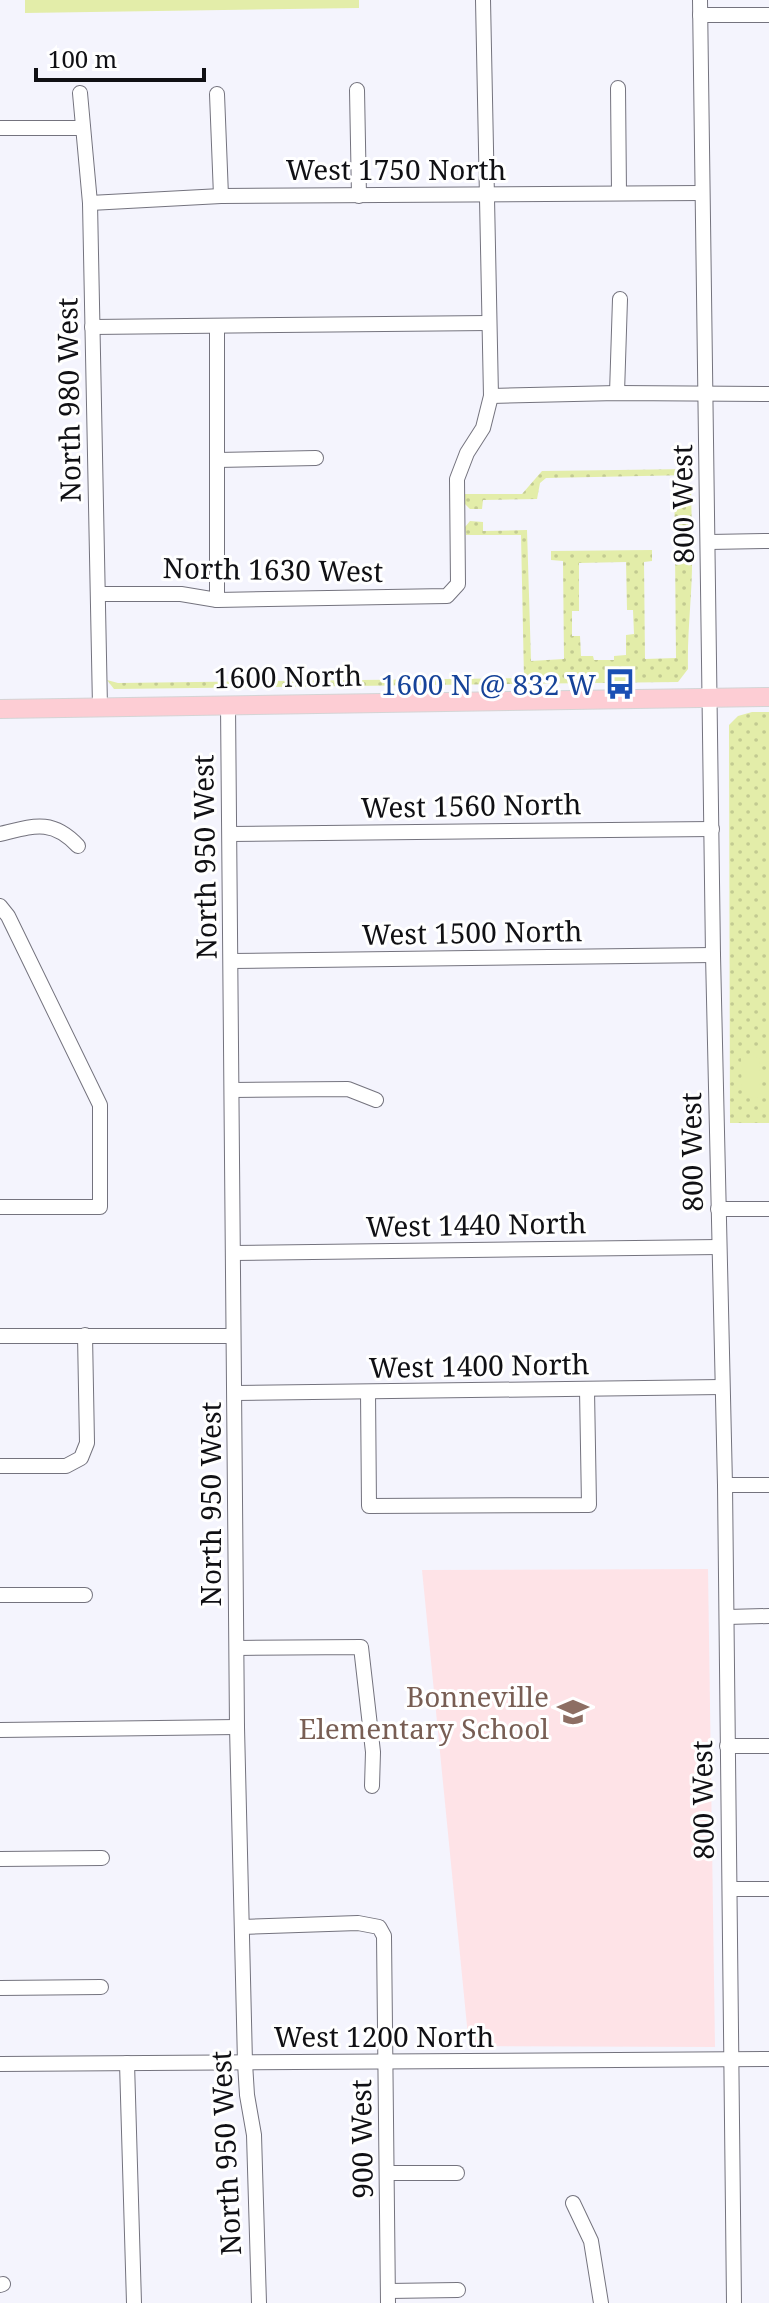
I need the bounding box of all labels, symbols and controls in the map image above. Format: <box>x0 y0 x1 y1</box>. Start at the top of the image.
scale bar <box>36 32 204 82</box>
text: 100 m <box>48 42 117 75</box>
street label: West 1750 North <box>286 150 506 188</box>
street label: North 980 West <box>47 297 89 503</box>
street label: 800 West <box>662 444 702 564</box>
street label: North 1630 West <box>162 548 384 590</box>
street label: 1600 North <box>214 656 362 696</box>
place label: 1600 N @ 832 W <box>381 665 597 703</box>
bus stop icon: 1600 N @ 832 W <box>603 667 637 701</box>
street label: North 950 West <box>183 754 225 960</box>
street label: West 1560 North <box>360 784 582 826</box>
street label: West 1500 North <box>361 911 583 953</box>
street label: 800 West <box>671 1092 711 1212</box>
street label: West 1440 North <box>365 1203 587 1245</box>
street label: West 1400 North <box>368 1344 590 1386</box>
street label: North 950 West <box>191 1401 229 1606</box>
place label: Bonneville Elementary School <box>299 1677 549 1747</box>
school or university icon: Bonneville Elementary School <box>556 1695 590 1729</box>
street label: 800 West <box>682 1740 722 1860</box>
street label: West 1200 North <box>274 2017 494 2055</box>
street label: North 950 West <box>201 2050 249 2256</box>
street label: 900 West <box>341 2079 381 2199</box>

